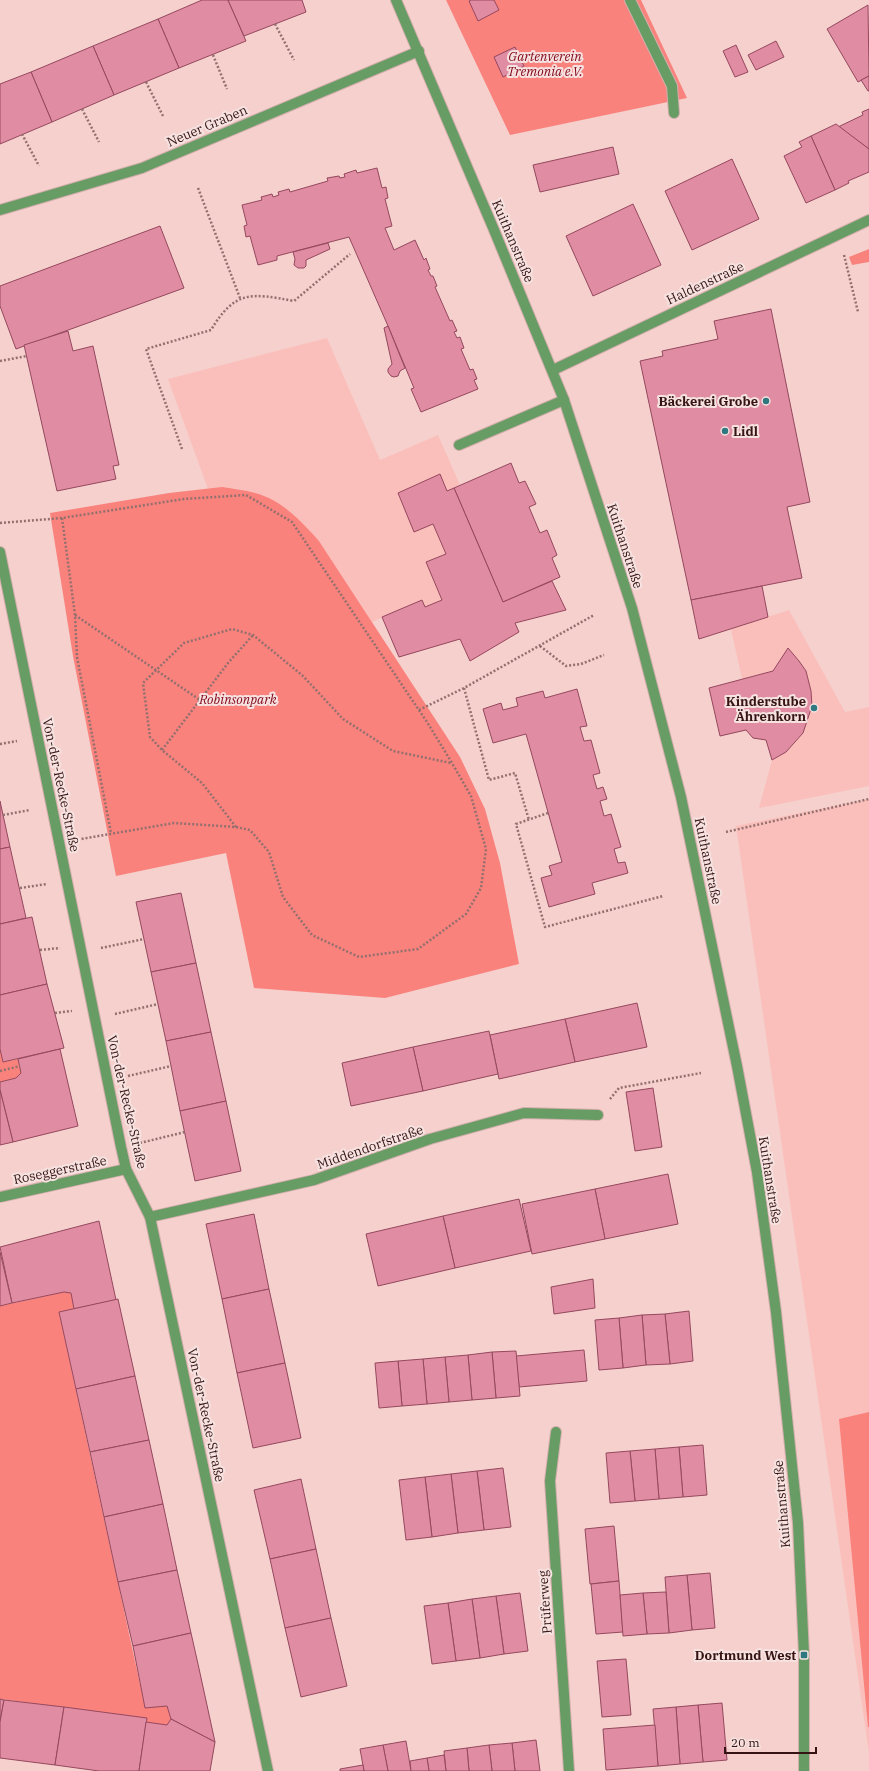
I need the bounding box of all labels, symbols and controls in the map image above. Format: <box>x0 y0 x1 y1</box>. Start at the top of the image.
park label: Gartenverein Tremonia e.V. <box>507 48 583 80</box>
street label: Neuer Graben <box>164 101 250 151</box>
street label: Kuithanstraße <box>488 197 538 285</box>
street label: Haldenstraße <box>664 258 746 308</box>
place label: Bäckerei Grobe <box>658 393 758 410</box>
marker: Bäckerei Grobe <box>761 396 771 406</box>
place label: Lidl <box>733 423 758 440</box>
marker: Lidl <box>720 426 730 436</box>
street label: Kuithanstraße <box>603 501 647 591</box>
park label: Robinsonpark <box>198 691 277 708</box>
place label: Kinderstube Ährenkorn <box>726 693 806 725</box>
marker: Kinderstube Ährenkorn <box>809 703 819 713</box>
street label: Von-der-Recke-Straße <box>38 716 84 854</box>
street label: Kuithanstraße <box>691 816 725 906</box>
street label: Von-der-Recke-Straße <box>103 1034 151 1170</box>
street label: Middendorfstraße <box>315 1121 425 1173</box>
street label: Kuithanstraße <box>755 1135 785 1225</box>
street label: Roseggerstraße <box>12 1152 108 1188</box>
street label: Von-der-Recke-Straße <box>183 1346 229 1484</box>
street label: Kuithanstraße <box>770 1459 794 1549</box>
street label: Prüferweg <box>534 1570 556 1634</box>
place label: Dortmund West <box>695 1647 796 1664</box>
marker: Dortmund West <box>799 1650 809 1660</box>
scale bar <box>725 1729 816 1755</box>
text: 20 m <box>731 1735 760 1750</box>

